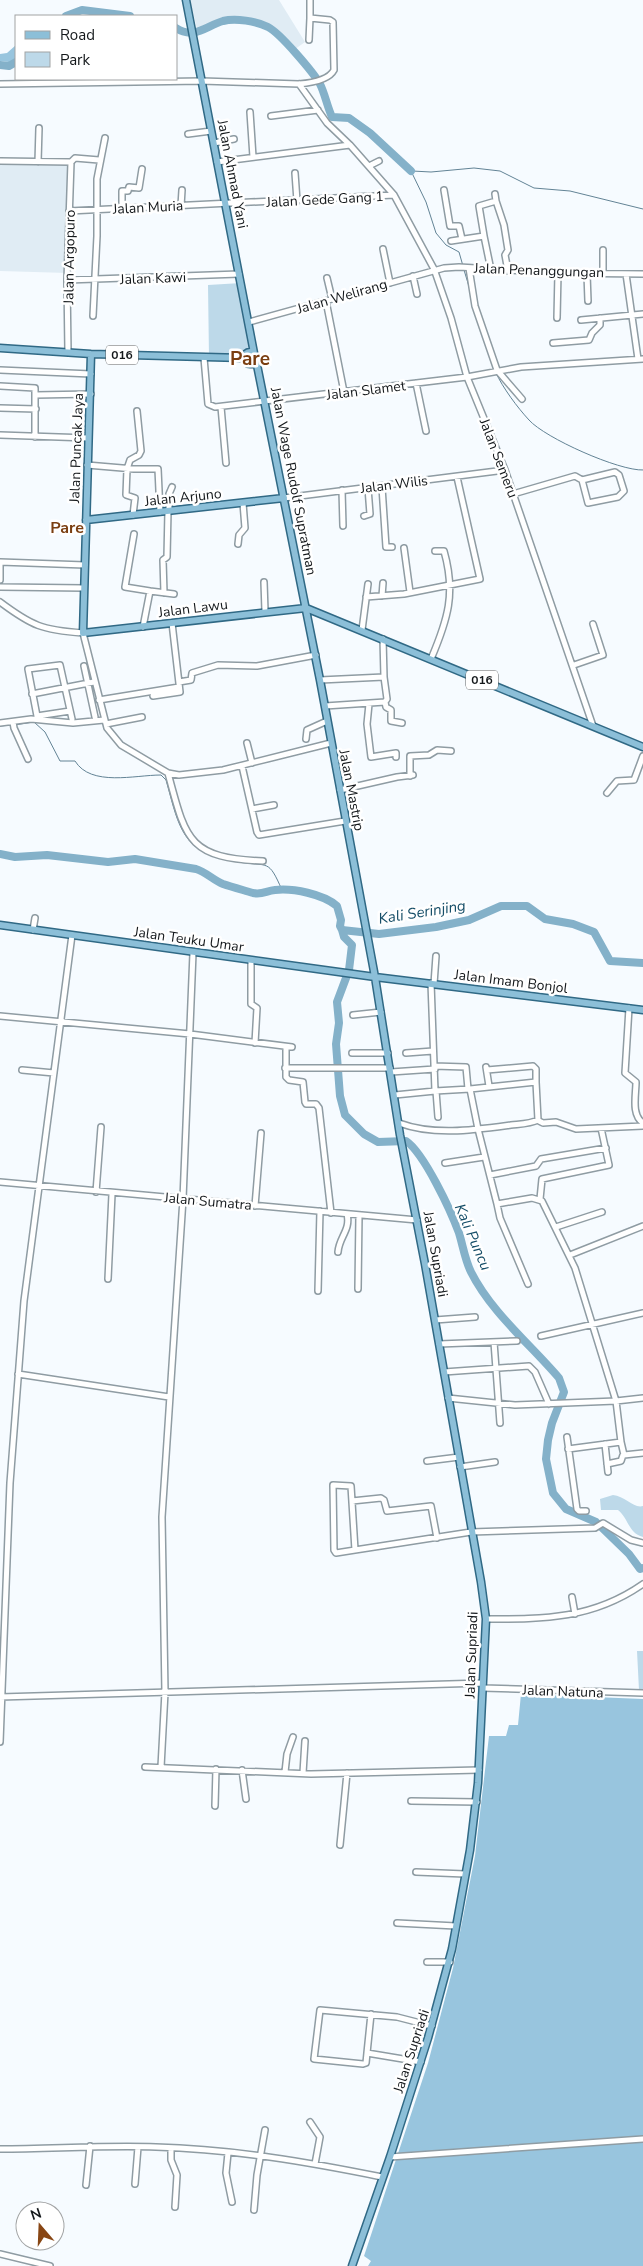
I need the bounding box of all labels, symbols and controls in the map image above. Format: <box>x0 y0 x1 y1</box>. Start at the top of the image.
legend <box>15 15 178 80</box>
text: Road <box>60 25 95 45</box>
text: Park <box>60 50 90 70</box>
street label: Jalan Ahmad Yani <box>212 117 252 230</box>
street label: Jalan Gede Gang 1 <box>265 187 384 212</box>
street label: Jalan Muria <box>111 196 184 219</box>
street label: Jalan Argopuro <box>59 209 80 306</box>
street label: Jalan Penanggungan <box>473 259 604 282</box>
street label: Jalan Kawi <box>119 268 186 289</box>
street label: Jalan Welirang <box>294 275 389 319</box>
road number: 016 <box>106 346 138 364</box>
district label: Pare <box>230 346 270 372</box>
street label: Jalan Slamet <box>324 376 407 405</box>
street label: Jalan Wage Rudolf Supratman <box>266 385 321 577</box>
street label: Jalan Puncak Jaya <box>65 392 88 505</box>
street label: Jalan Semeru <box>474 415 522 501</box>
street label: Jalan Wilis <box>358 471 429 498</box>
street label: Jalan Arjuno <box>143 484 223 511</box>
district label: Pare <box>50 517 84 539</box>
street label: Jalan Lawu <box>156 595 229 622</box>
road number: 016 <box>466 670 498 690</box>
street label: Jalan Mastrip <box>334 747 369 832</box>
water label: Kali Serinjing <box>377 895 467 929</box>
street label: Jalan Teuku Umar <box>132 922 245 957</box>
street label: Jalan Imam Bonjol <box>452 965 570 998</box>
street label: Jalan Sumatra <box>162 1188 253 1215</box>
water label: Kali Puncu <box>450 1201 496 1273</box>
street label: Jalan Supriadi <box>418 1209 452 1298</box>
street label: Jalan Supriadi <box>460 1611 483 1700</box>
street label: Jalan Natuna <box>521 1681 604 1702</box>
street label: Jalan Supriadi <box>389 2007 434 2096</box>
north arrow <box>15 2201 65 2251</box>
text: N <box>28 2203 44 2225</box>

